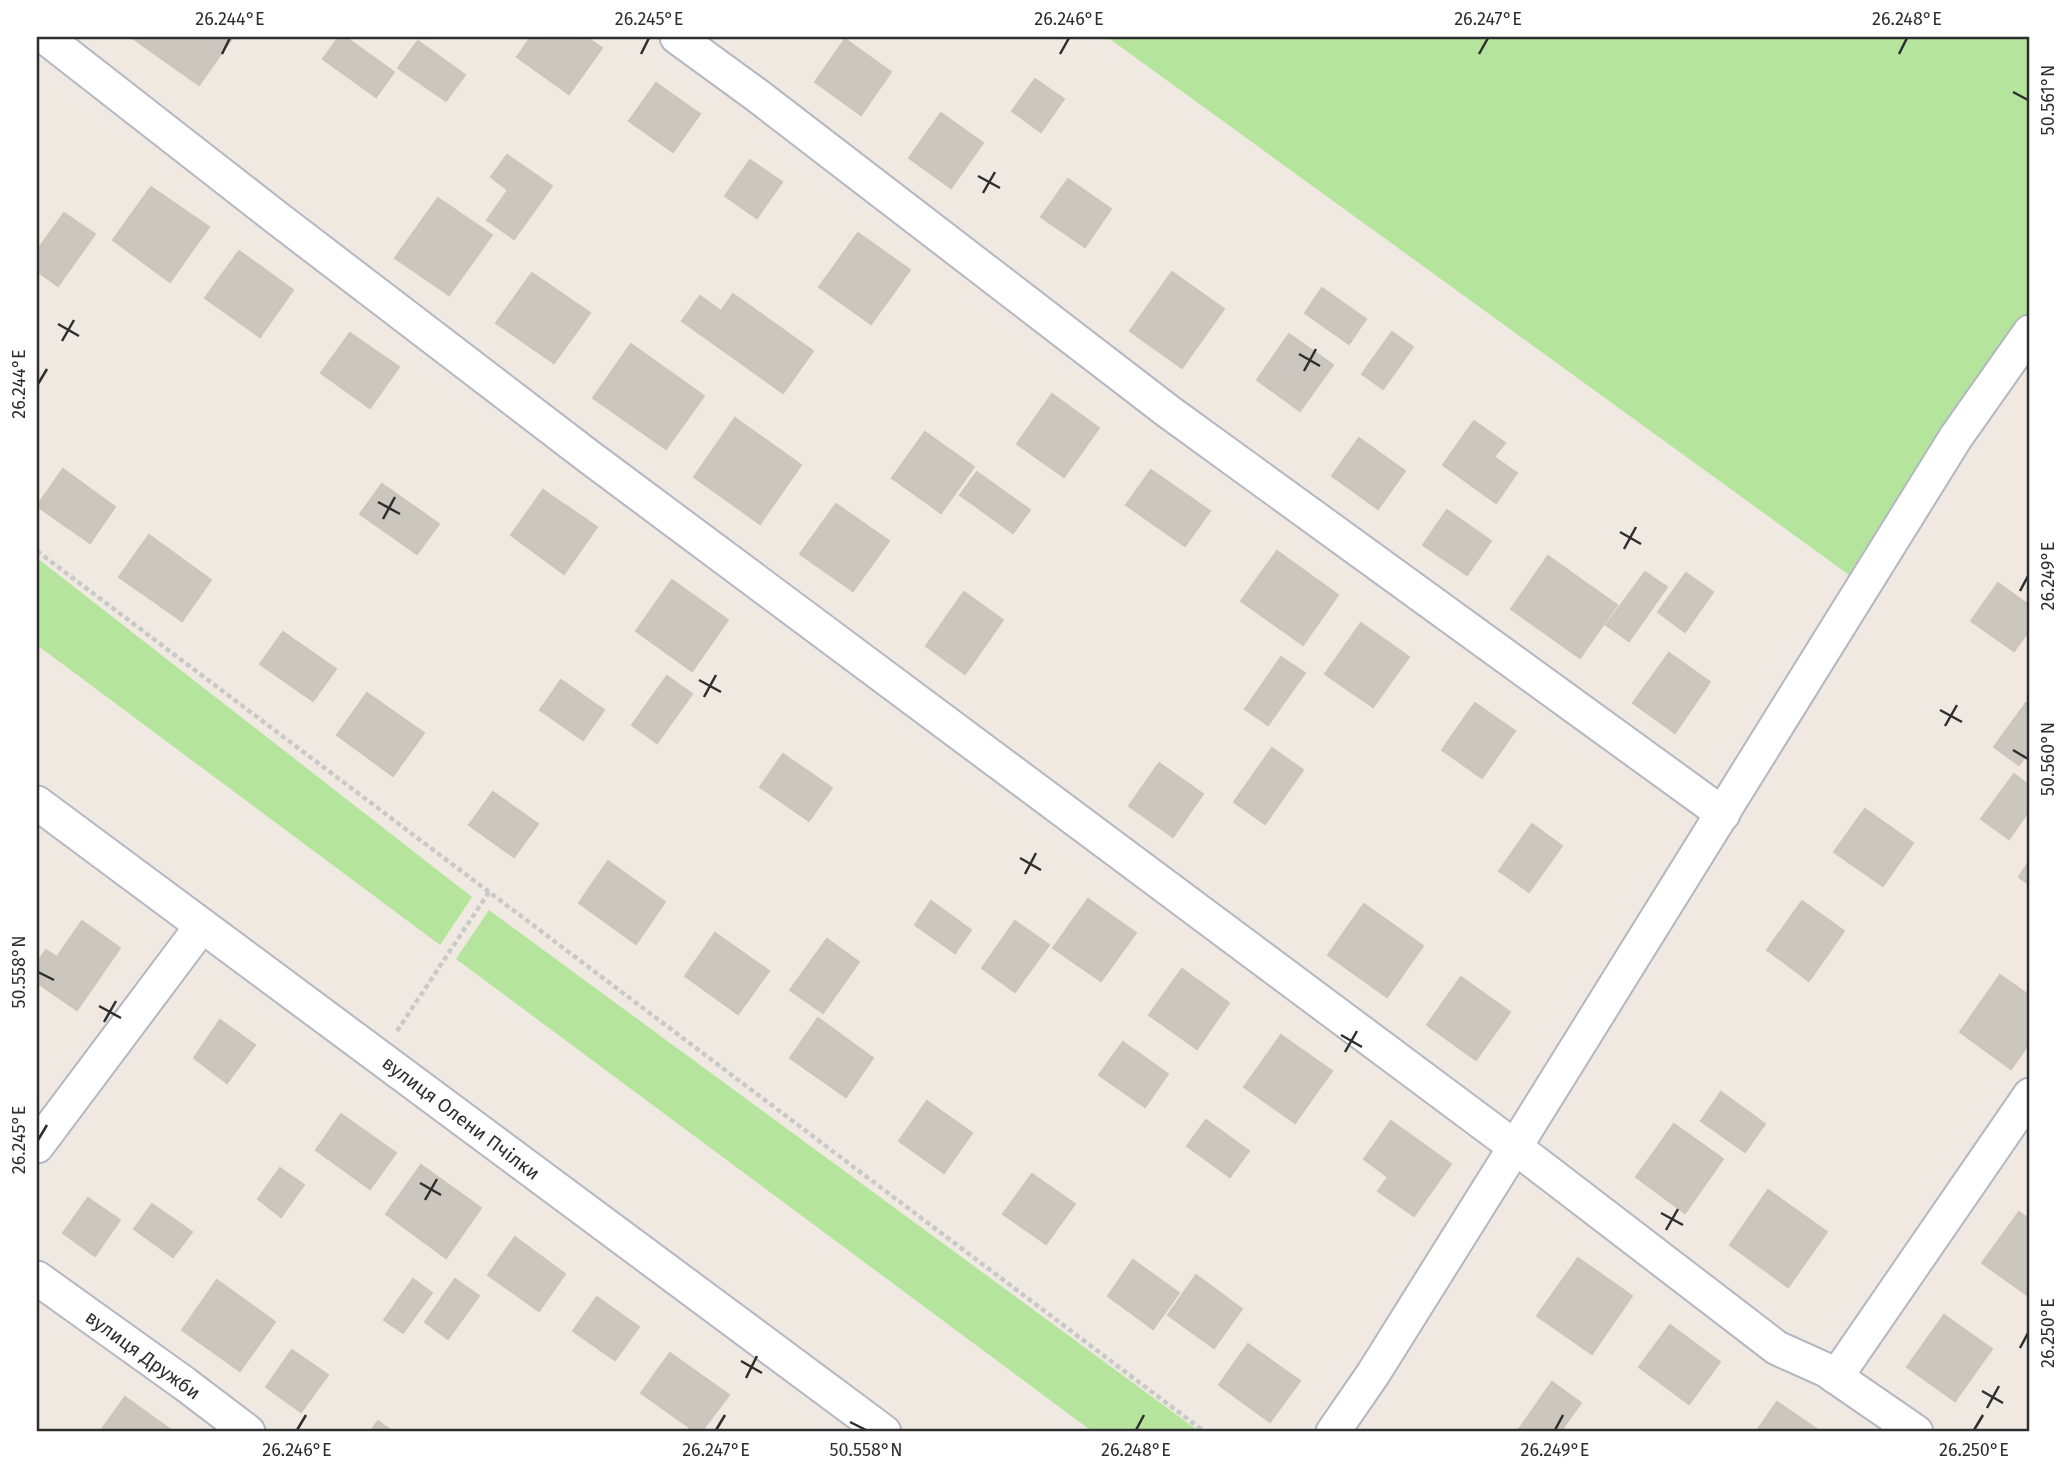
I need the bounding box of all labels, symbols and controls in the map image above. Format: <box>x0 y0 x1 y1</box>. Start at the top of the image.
text: 26.244°E <box>195 8 265 30</box>
text: 26.245°E <box>615 8 683 30</box>
text: 26.246°E <box>1034 8 1104 30</box>
text: 26.247°E <box>1454 8 1522 30</box>
text: 26.248°E <box>1872 8 1942 30</box>
text: 50.561°N <box>2037 65 2059 135</box>
text: 26.244°E <box>8 349 30 419</box>
text: 26.249°E <box>2037 542 2059 610</box>
text: 50.560°N <box>2037 722 2059 796</box>
text: 50.558°N <box>8 935 30 1009</box>
street label: вулиця Олени Пчілки <box>378 1051 544 1185</box>
text: 26.245°E <box>8 1106 30 1174</box>
text: 26.250°E <box>2037 1298 2059 1368</box>
street label: вулиця Дружби <box>81 1306 205 1404</box>
text: 26.246°E <box>262 1439 332 1461</box>
text: 26.247°E <box>682 1439 750 1461</box>
text: 50.558°N <box>829 1439 903 1461</box>
text: 26.248°E <box>1101 1439 1171 1461</box>
text: 26.249°E <box>1521 1439 1589 1461</box>
text: 26.250°E <box>1939 1439 2009 1461</box>

